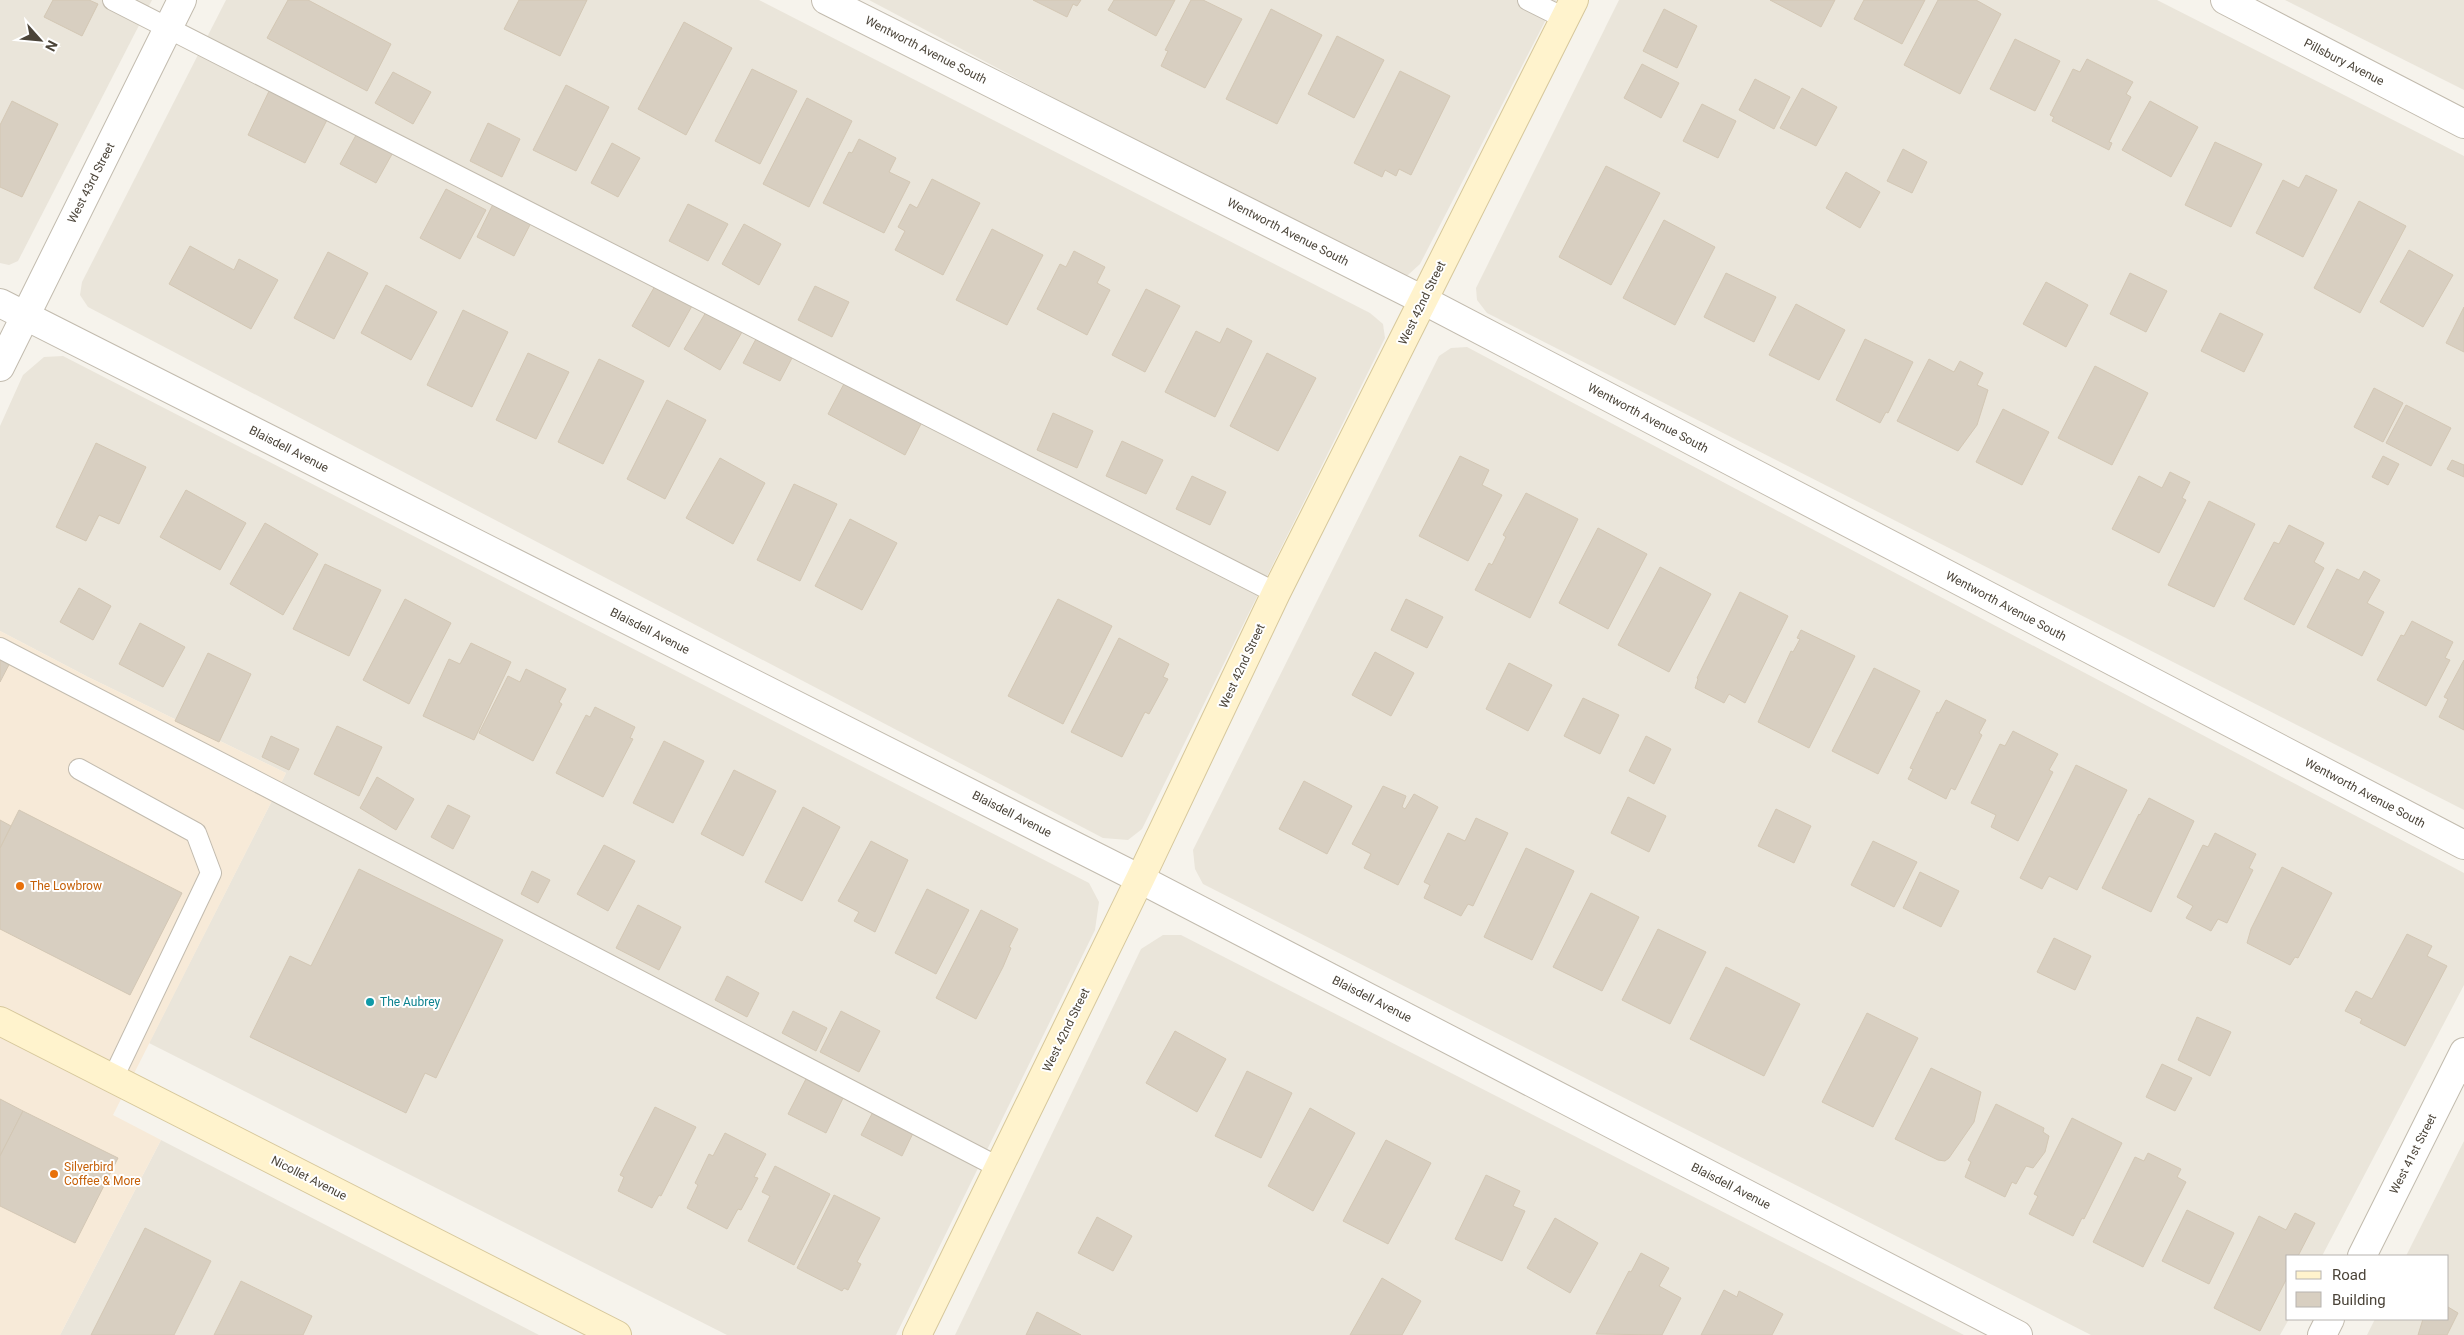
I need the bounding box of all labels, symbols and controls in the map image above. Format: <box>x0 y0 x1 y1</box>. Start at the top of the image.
street label: Wentworth Avenue South <box>863 13 989 87</box>
north arrow <box>15 15 65 65</box>
street label: Pillsbury Avenue <box>2302 36 2386 88</box>
text: N <box>42 38 61 54</box>
street label: West 43rd Street <box>65 140 117 226</box>
street label: Wentworth Avenue South <box>1225 195 1351 269</box>
street label: West 42nd Street <box>1396 259 1448 347</box>
street label: Wentworth Avenue South <box>1585 380 1711 456</box>
street label: Blaisdell Avenue <box>247 423 331 475</box>
street label: Wentworth Avenue South <box>1943 568 2069 644</box>
street label: Blaisdell Avenue <box>608 605 692 657</box>
street label: West 42nd Street <box>1216 622 1268 710</box>
street label: Wentworth Avenue South <box>2302 755 2428 831</box>
street label: Blaisdell Avenue <box>970 788 1054 840</box>
place label: The Lowbrow <box>30 879 102 893</box>
marker: The Lowbrow <box>14 880 26 892</box>
street label: Blaisdell Avenue <box>1330 973 1414 1025</box>
street label: West 42nd Street <box>1040 986 1092 1074</box>
place label: The Aubrey <box>380 995 440 1009</box>
marker: The Aubrey <box>364 996 376 1008</box>
street label: West 41st Street <box>2387 1111 2439 1196</box>
street label: Nicollet Avenue <box>269 1153 349 1203</box>
place label: Silverbird Coffee & More <box>64 1160 141 1188</box>
street label: Blaisdell Avenue <box>1689 1160 1773 1212</box>
marker: Silverbird Coffee & More <box>48 1168 60 1180</box>
legend <box>2286 1255 2449 1320</box>
text: Road <box>2332 1266 2366 1284</box>
text: Building <box>2332 1291 2386 1309</box>

